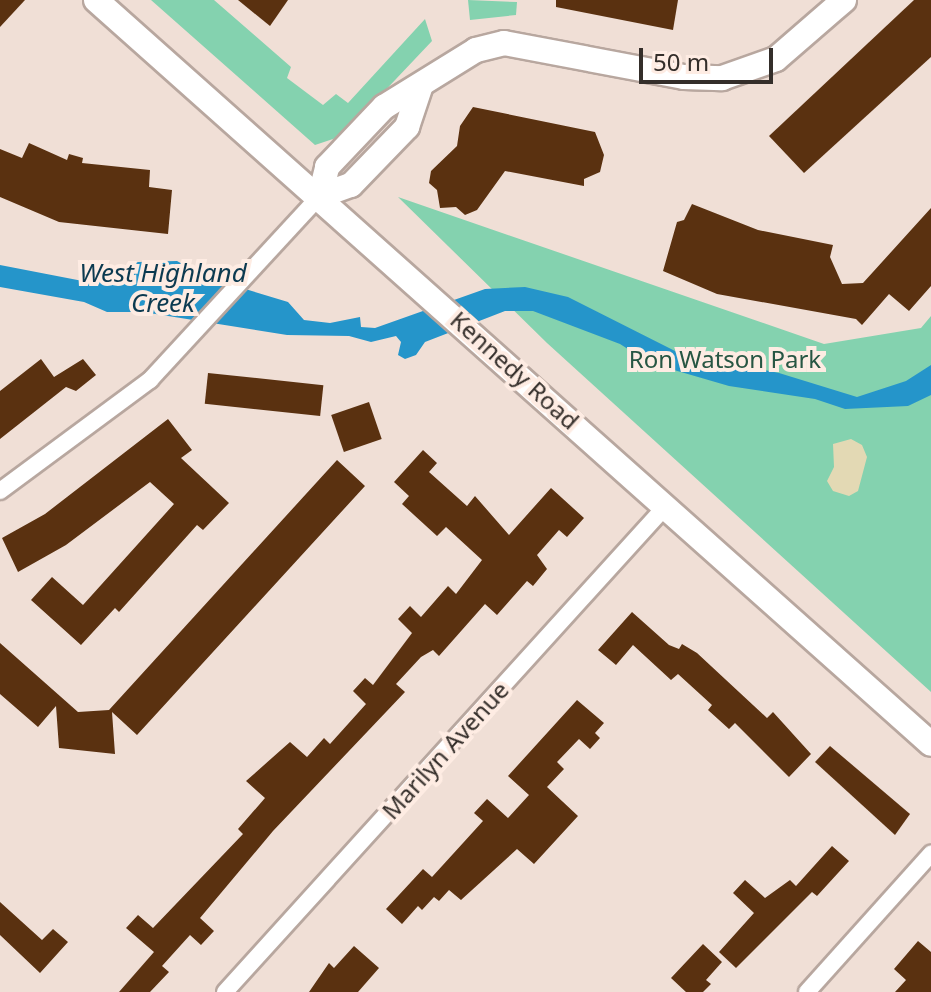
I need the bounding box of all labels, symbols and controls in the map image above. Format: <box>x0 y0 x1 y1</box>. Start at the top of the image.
scale bar <box>643 32 777 82</box>
text: 50 m <box>653 45 709 78</box>
water label: West Highland Creek <box>79 257 247 318</box>
street label: Kennedy Road <box>445 305 585 435</box>
park label: Ron Watson Park <box>629 345 821 373</box>
street label: Marilyn Avenue <box>376 675 514 825</box>

